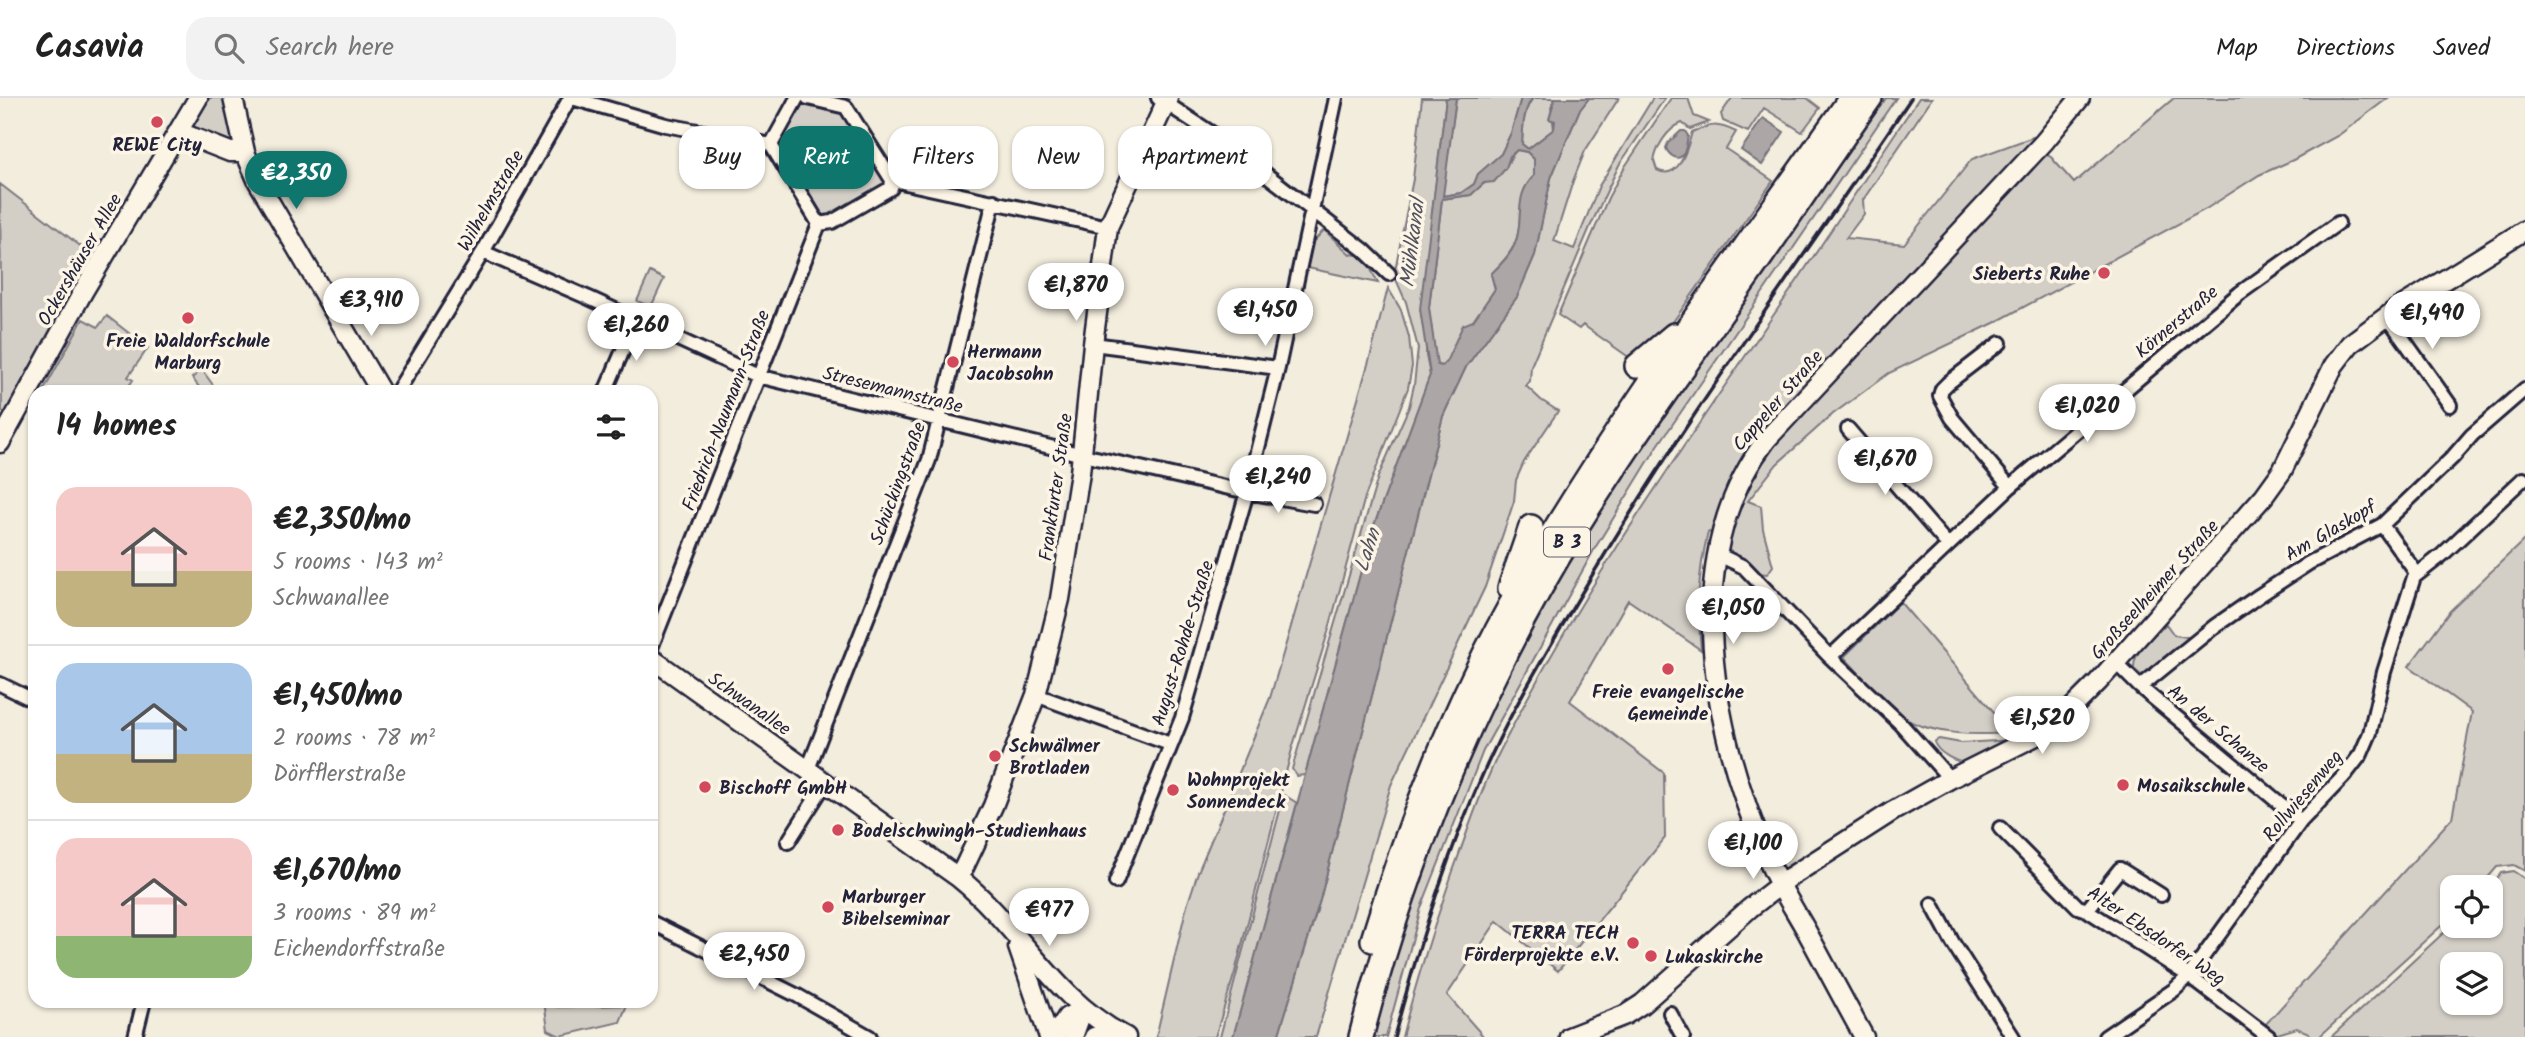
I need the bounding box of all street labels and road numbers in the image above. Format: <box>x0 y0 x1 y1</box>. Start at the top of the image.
street label: Wilhelmstraße <box>451 144 533 257</box>
street label: Ockershäuser Allee <box>31 188 131 332</box>
street label: Körnerstraße <box>2129 278 2226 367</box>
street label: Friedrich-Naumann-Straße <box>675 305 779 516</box>
street label: Cappeler Straße <box>1726 343 1832 459</box>
street label: Stresemannstraße <box>819 359 966 423</box>
street label: Frankfurter Straße <box>1032 411 1082 563</box>
street label: Schückingstraße <box>863 417 935 550</box>
street label: Am Glaskopf <box>2280 492 2384 570</box>
street label: Großseelheimer Straße <box>2084 513 2227 667</box>
road number: B 3 <box>1544 528 1590 556</box>
street label: August-Rohde-Straße <box>1144 557 1224 730</box>
street label: Schwanallee <box>701 665 797 745</box>
street label: An der Schanze <box>2160 678 2276 782</box>
street label: Rollwiesenweg <box>2256 744 2351 849</box>
street label: Alter Ebsdorfer Weg <box>2080 879 2231 994</box>

